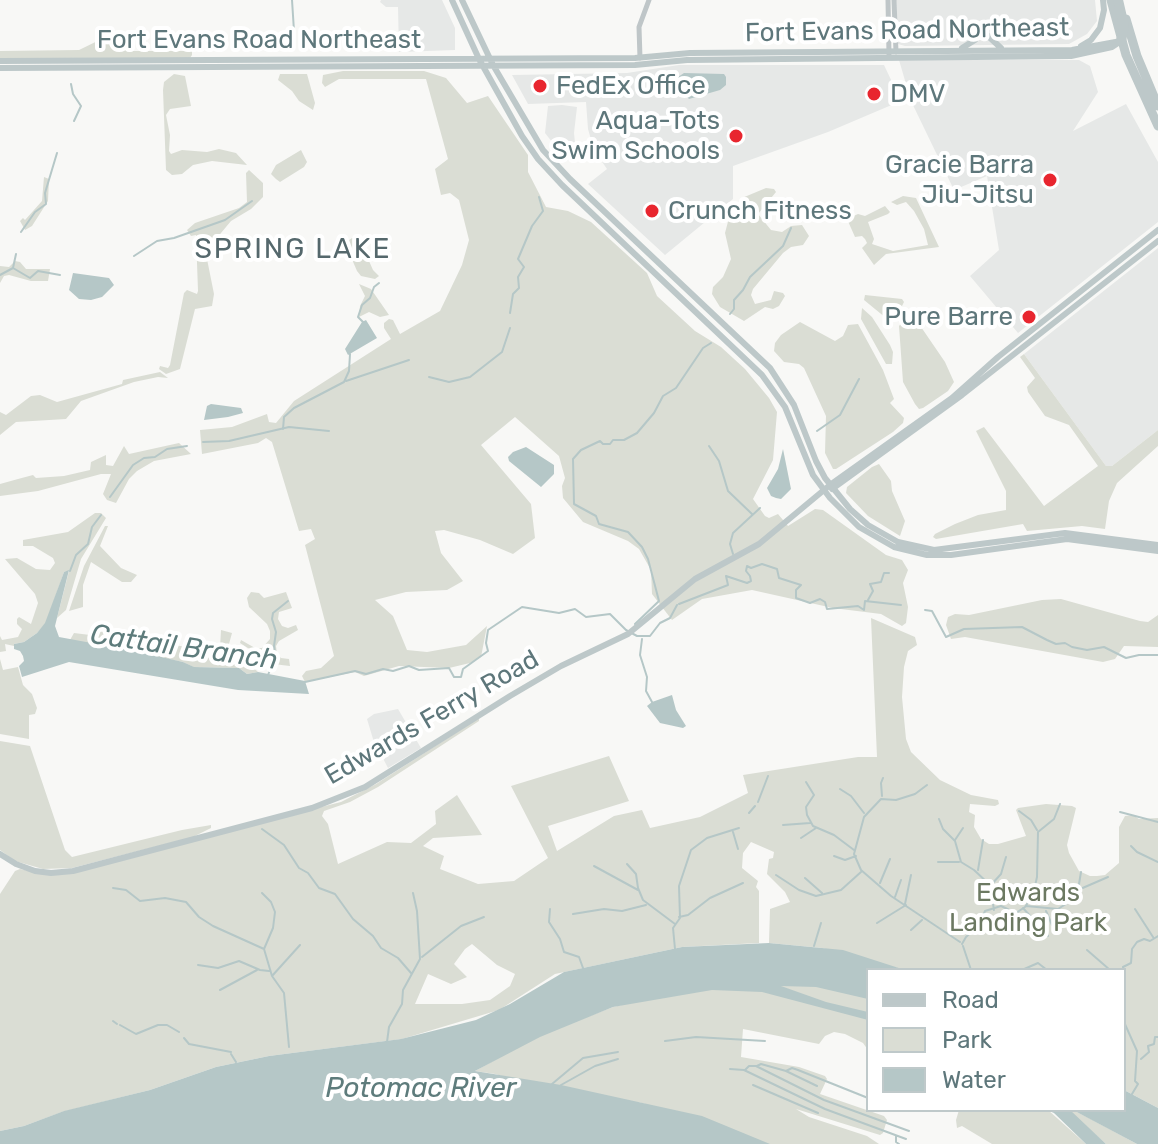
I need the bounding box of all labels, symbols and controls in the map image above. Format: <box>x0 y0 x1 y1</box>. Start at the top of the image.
street label: Fort Evans Road Northeast <box>745 13 1069 49</box>
street label: Fort Evans Road Northeast <box>97 24 421 56</box>
place label: FedEx Office <box>556 70 706 102</box>
marker: FedEx Office <box>531 77 549 95</box>
place label: DMV <box>890 78 946 110</box>
marker: DMV <box>865 85 883 103</box>
place label: Aqua-Tots Swim Schools <box>551 105 720 166</box>
marker: Aqua-Tots Swim Schools <box>727 127 745 145</box>
place label: Gracie Barra Jiu-Jitsu <box>885 149 1034 210</box>
marker: Gracie Barra Jiu-Jitsu <box>1041 171 1059 189</box>
place label: Crunch Fitness <box>668 195 852 227</box>
marker: Crunch Fitness <box>643 202 661 220</box>
district label: SPRING LAKE <box>194 233 392 267</box>
place label: Pure Barre <box>884 301 1013 333</box>
marker: Pure Barre <box>1020 308 1038 326</box>
water label: Cattail Branch <box>88 618 280 678</box>
street label: Edwards Ferry Road <box>319 644 545 792</box>
park label: Edwards Landing Park <box>949 877 1107 938</box>
legend <box>866 968 1126 1112</box>
text: Road <box>942 986 999 1014</box>
text: Park <box>942 1026 992 1054</box>
text: Water <box>942 1066 1006 1094</box>
water label: Potomac River <box>326 1072 516 1106</box>

